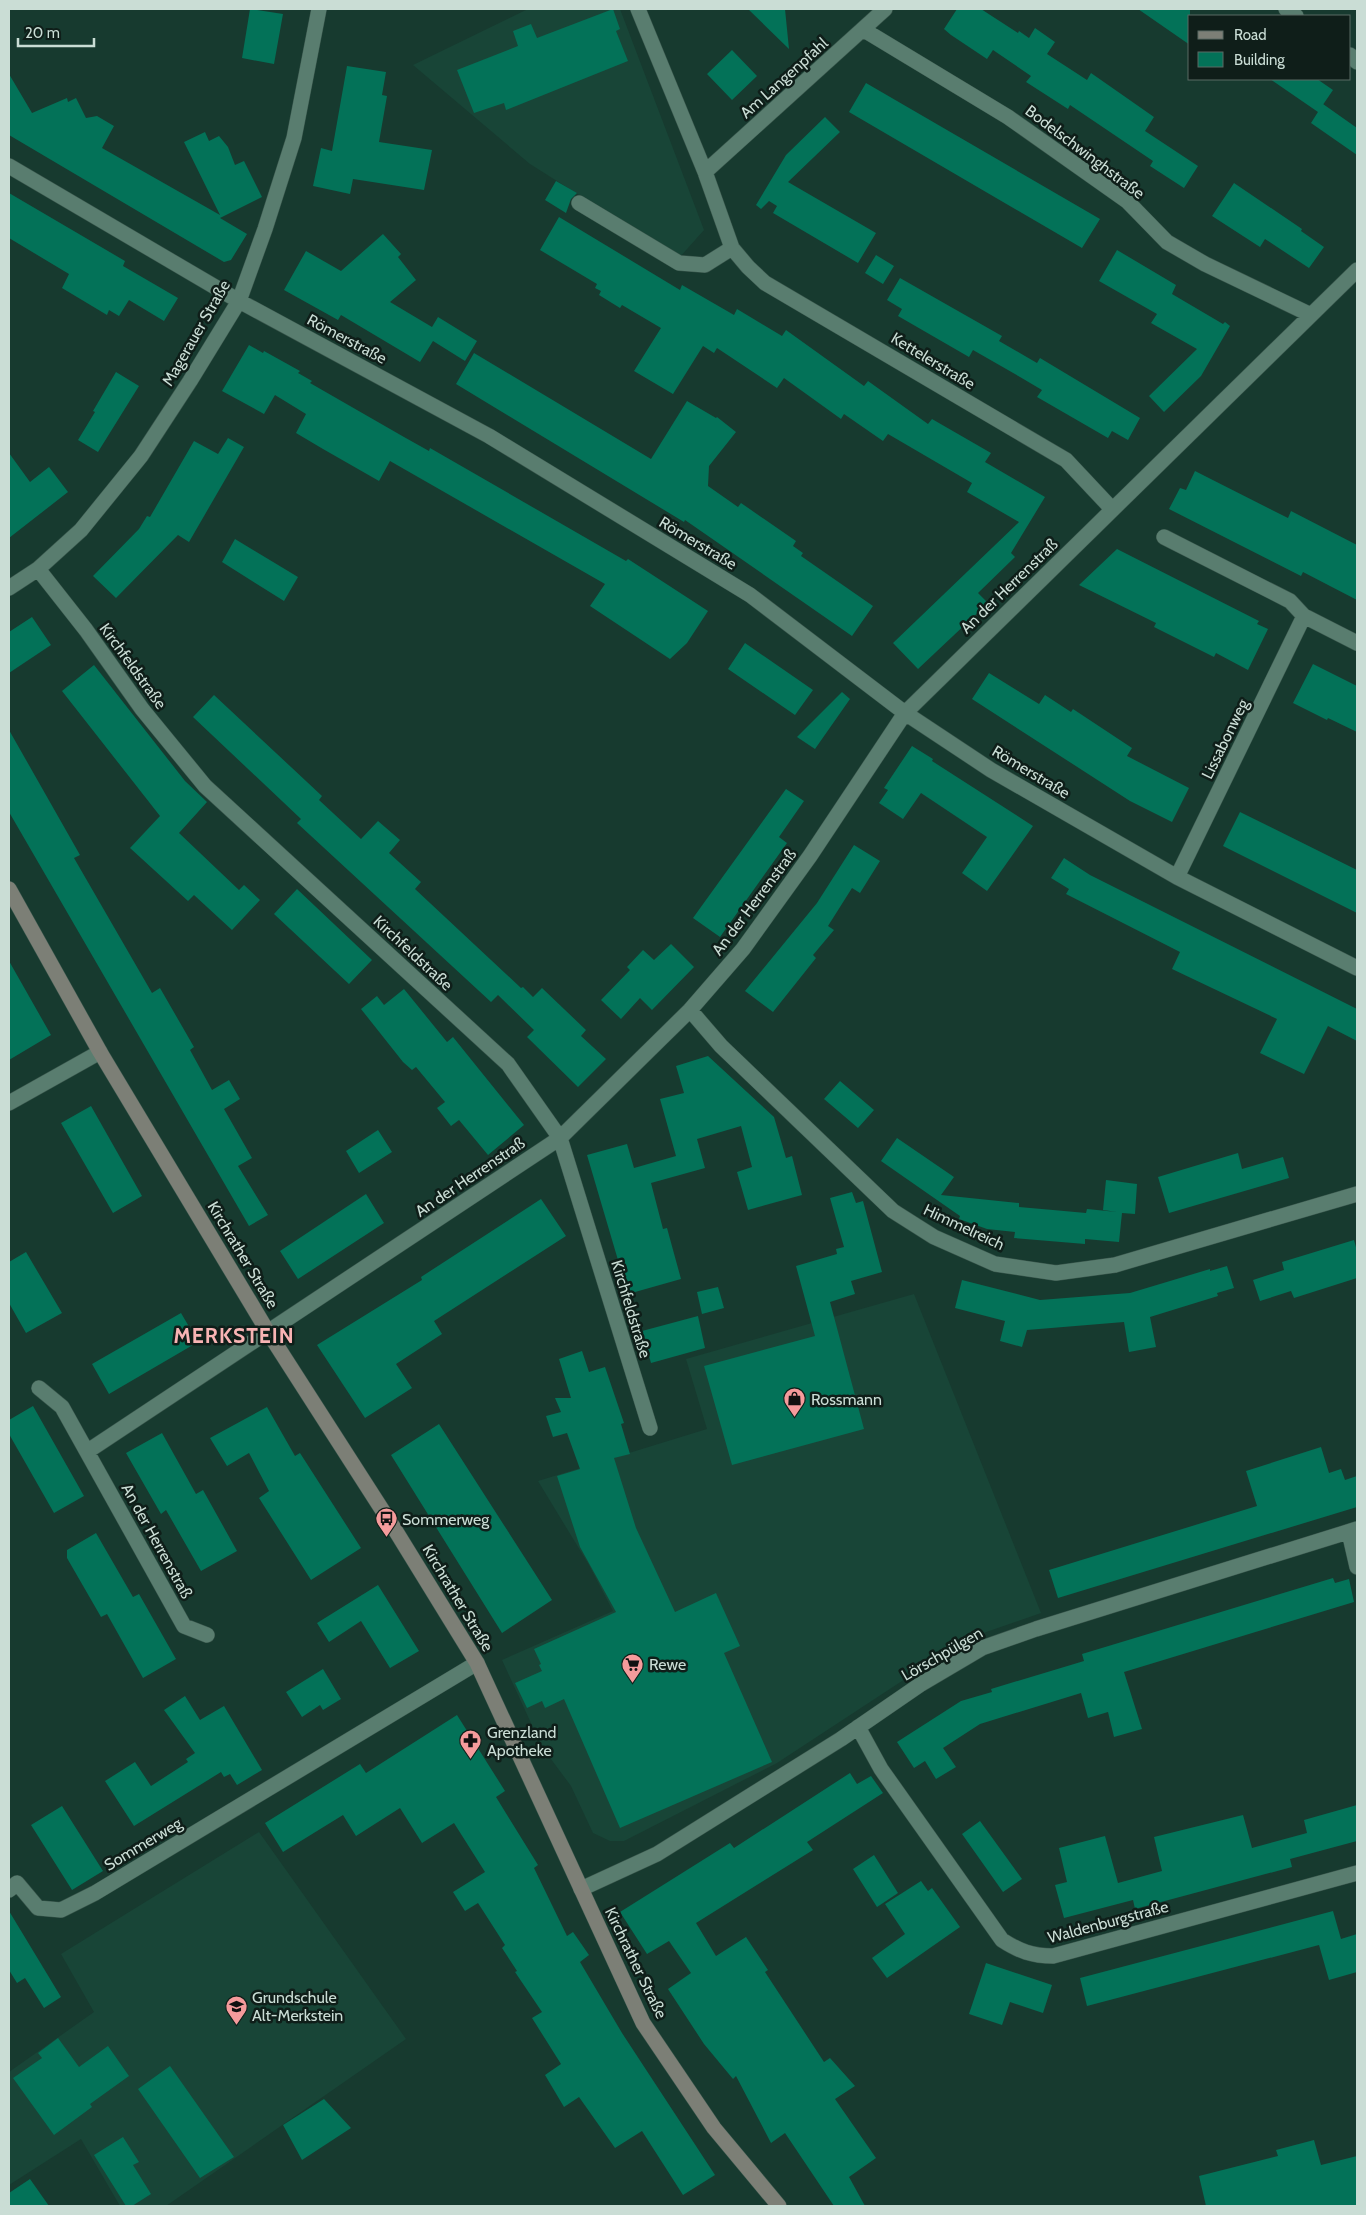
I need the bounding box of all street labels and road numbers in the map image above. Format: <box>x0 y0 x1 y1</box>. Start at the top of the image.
street label: Am Langenpfahl <box>736 34 832 122</box>
street label: Bodelschwinghstraße <box>1022 101 1148 203</box>
street label: Magerauer Straße <box>158 277 234 389</box>
street label: Römerstraße <box>304 310 390 368</box>
street label: Kettelerstraße <box>888 329 978 393</box>
street label: Römerstraße <box>656 512 740 574</box>
street label: An der Herrenstraß <box>956 535 1062 637</box>
street label: Kirchfeldstraße <box>96 619 170 713</box>
street label: Lissabonweg <box>1197 695 1253 782</box>
street label: Römerstraße <box>989 741 1073 803</box>
street label: An der Herrenstraß <box>708 845 800 959</box>
street label: Kirchfeldstraße <box>369 911 457 995</box>
street label: An der Herrenstraß <box>412 1133 528 1221</box>
street label: Kirchrather Straße <box>204 1198 282 1312</box>
street label: Himmelreich <box>921 1200 1007 1254</box>
street label: Kirchfeldstraße <box>607 1258 655 1360</box>
street label: An der Herrenstraß <box>118 1480 196 1602</box>
street label: Kirchrather Straße <box>419 1541 497 1655</box>
street label: Lörschpülgen <box>898 1623 986 1685</box>
street label: Sommerweg <box>101 1813 186 1875</box>
street label: Waldenburgstraße <box>1046 1897 1170 1947</box>
street label: Kirchrather Straße <box>601 1904 671 2022</box>

